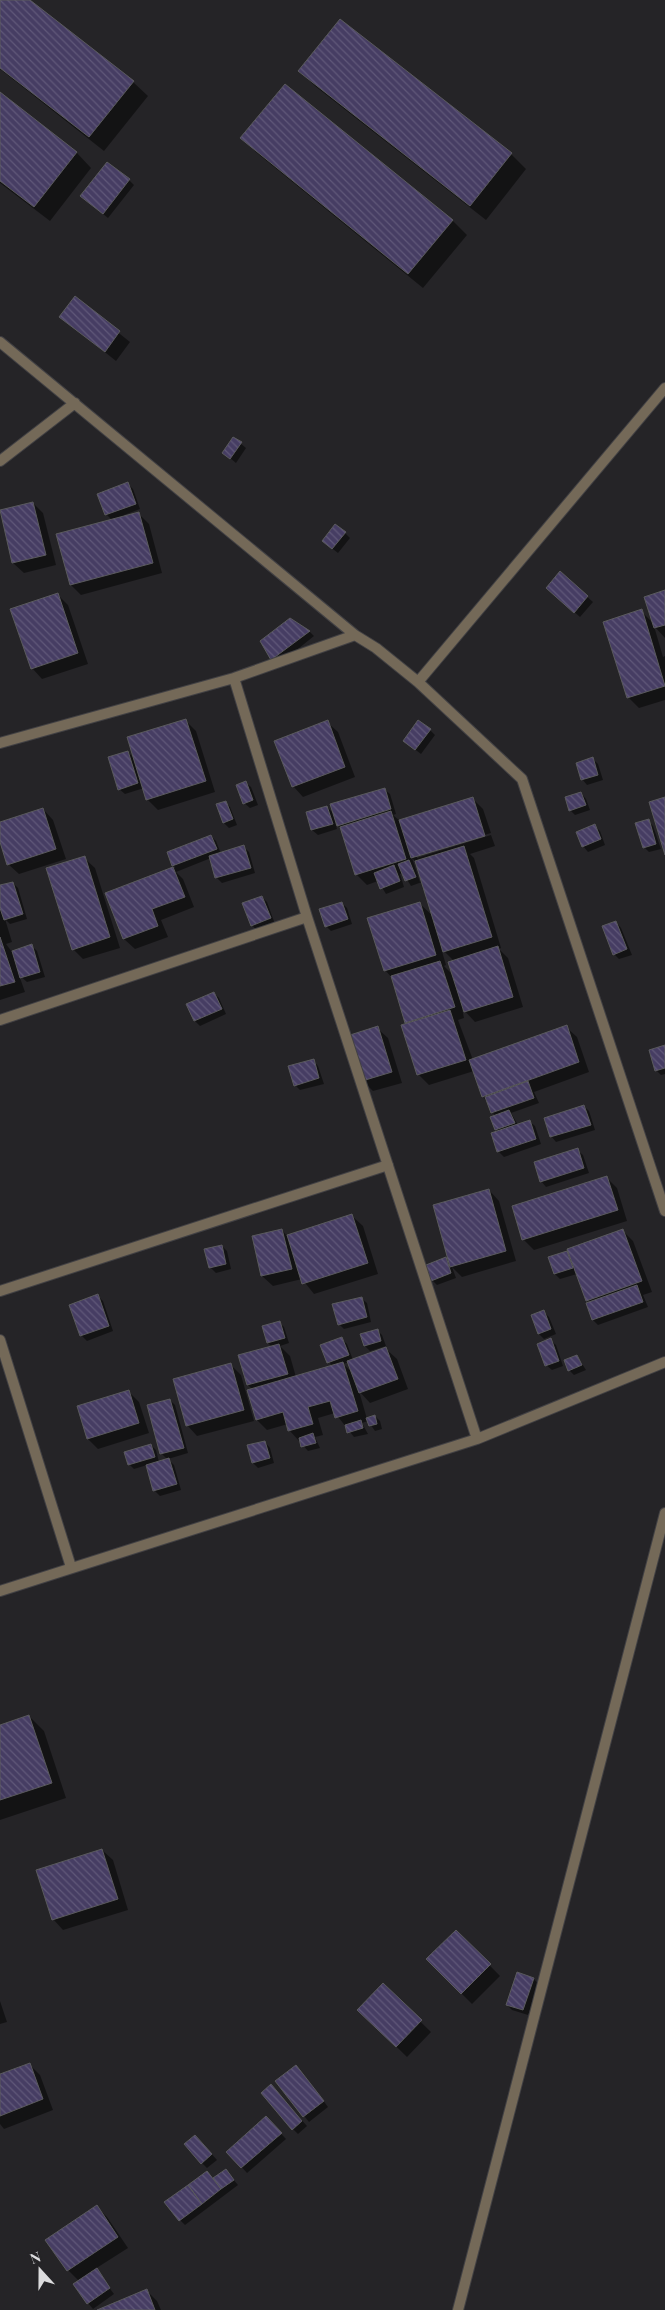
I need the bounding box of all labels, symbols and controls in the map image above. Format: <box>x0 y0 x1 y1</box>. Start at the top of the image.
north arrow <box>15 2245 65 2295</box>
text: N <box>27 2247 43 2268</box>

